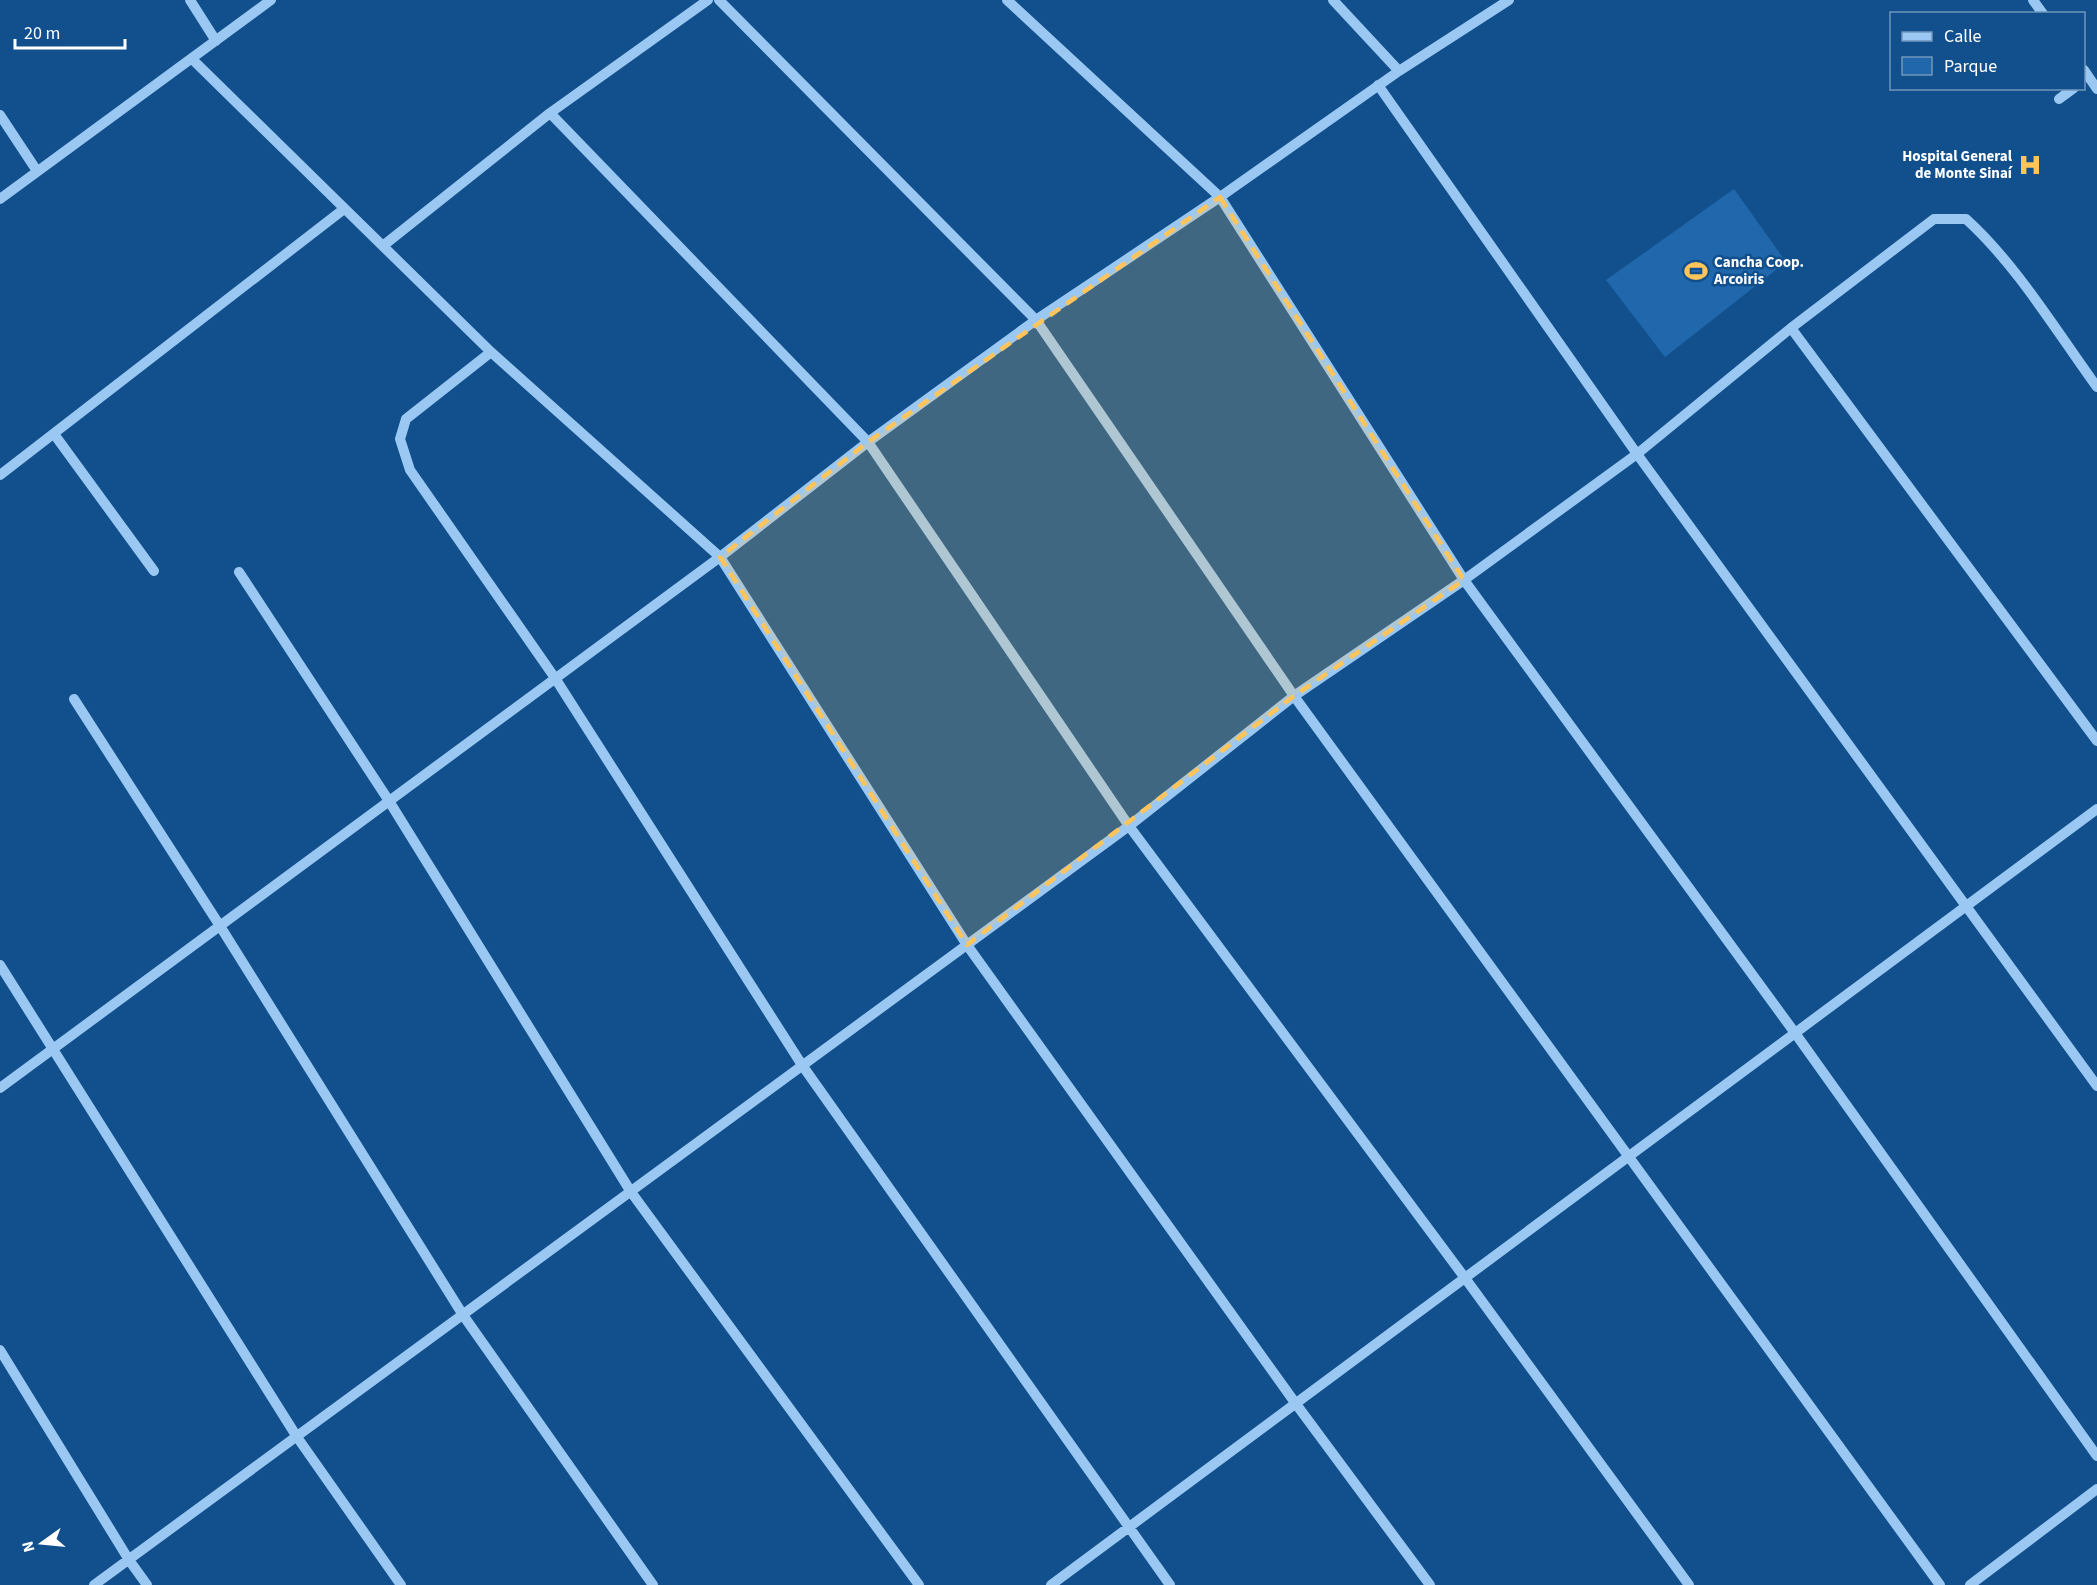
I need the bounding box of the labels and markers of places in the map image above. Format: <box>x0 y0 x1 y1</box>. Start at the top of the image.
place label: Hospital General de Monte Sinaí <box>1902 146 2013 184</box>
hospital icon: Hospital General de Monte Sinaí <box>2017 152 2043 178</box>
place label: Cancha Coop. Arcoiris <box>1713 252 1804 290</box>
sports icon: Cancha Coop. Arcoiris <box>1683 258 1709 284</box>

